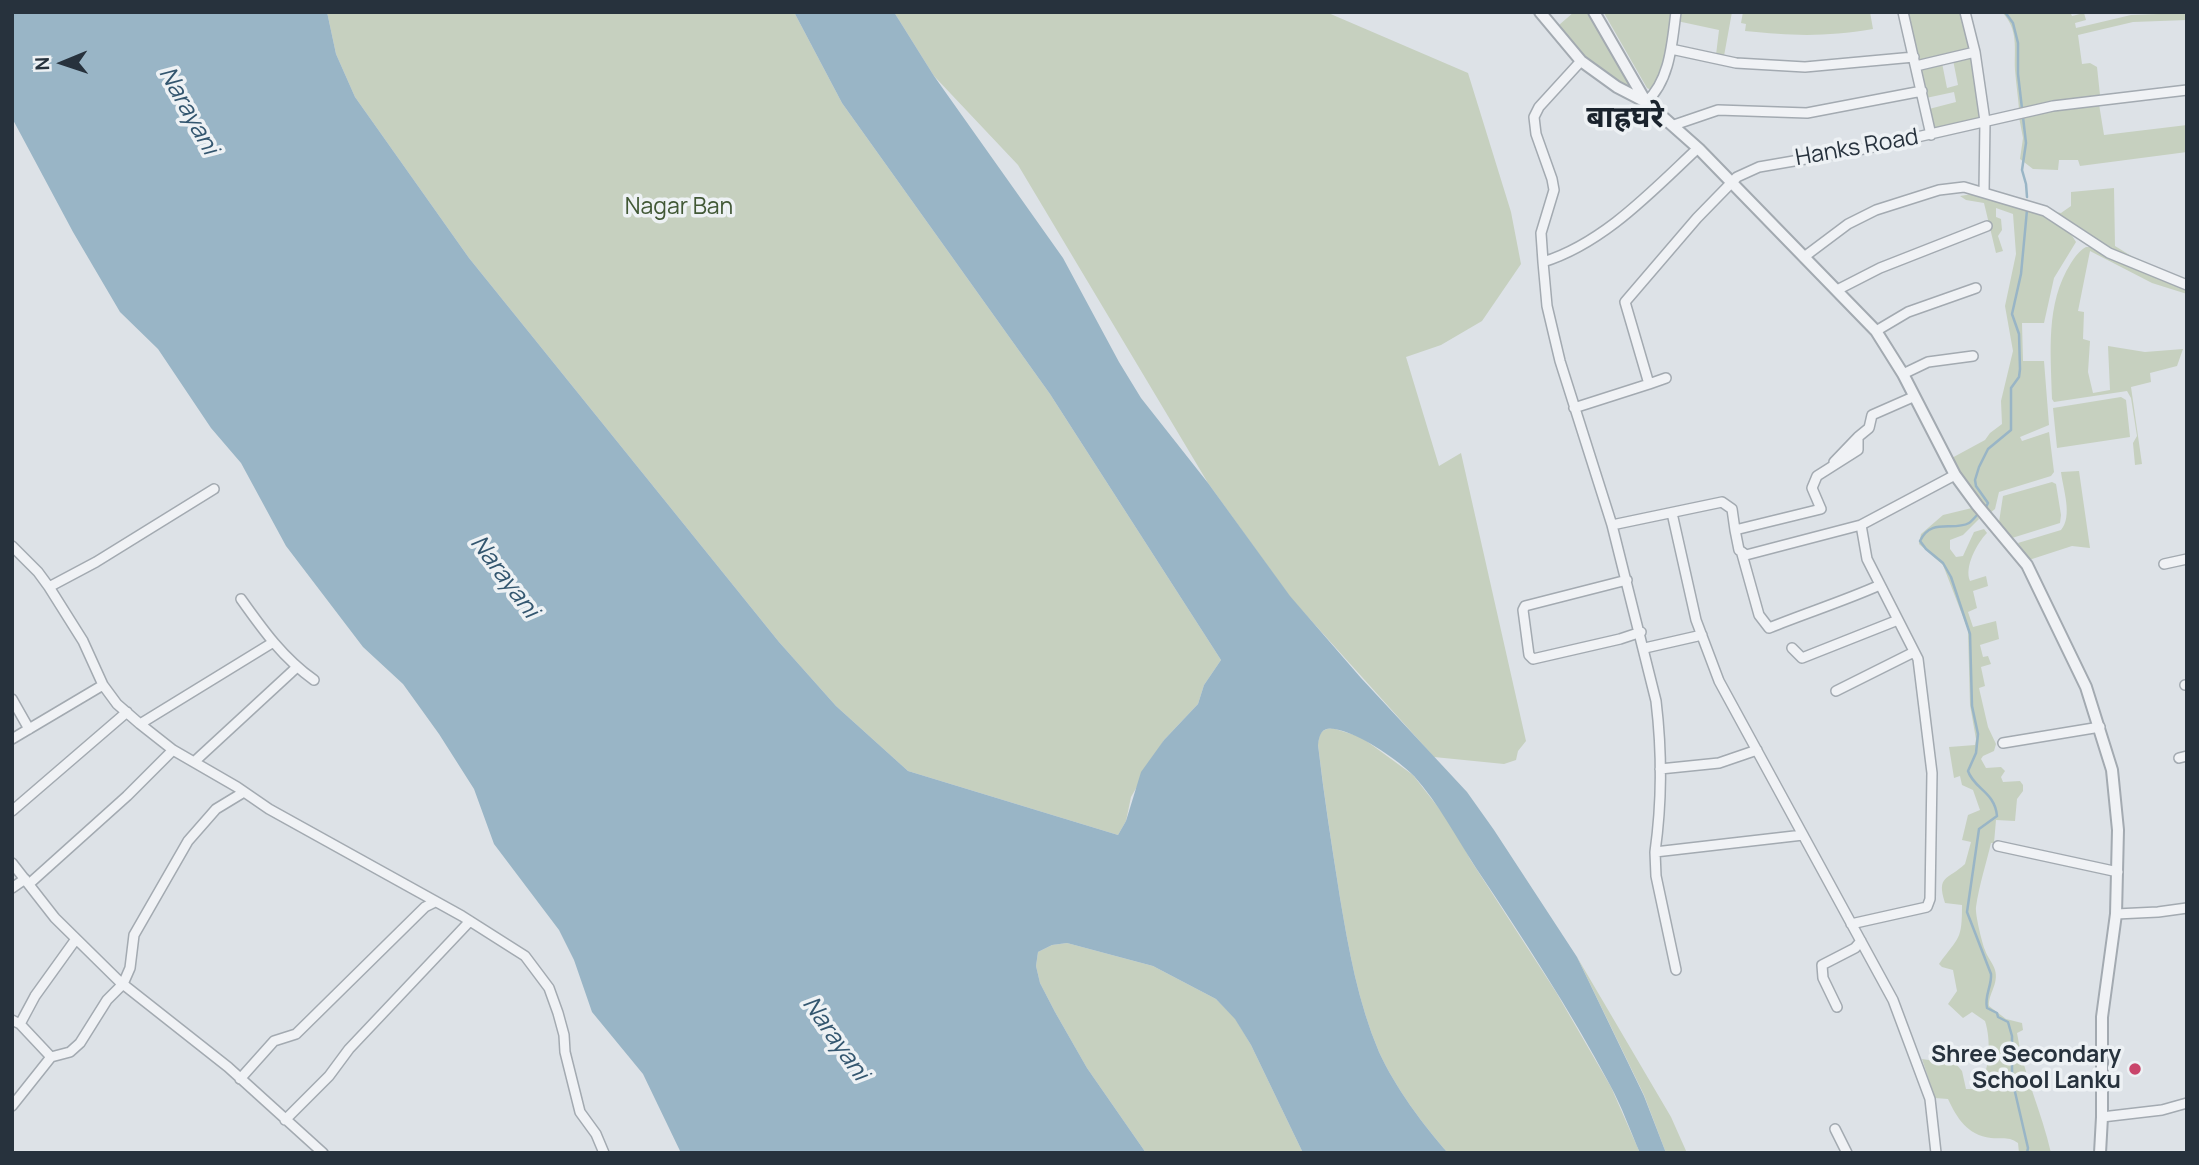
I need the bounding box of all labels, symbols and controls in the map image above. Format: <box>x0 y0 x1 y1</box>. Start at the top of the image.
north arrow <box>28 28 98 98</box>
text: N <box>29 56 55 71</box>
water label: Narayani <box>152 62 224 160</box>
district label: बाह्रघरे <box>1586 101 1664 137</box>
street label: Hanks Road <box>1793 124 1921 172</box>
park label: Nagar Ban <box>625 194 733 222</box>
water label: Narayani <box>464 530 544 624</box>
water label: Narayani <box>796 991 874 1087</box>
place label: Shree Secondary School Lanku <box>1931 1042 2121 1096</box>
marker: Shree Secondary School Lanku <box>2127 1061 2143 1077</box>

